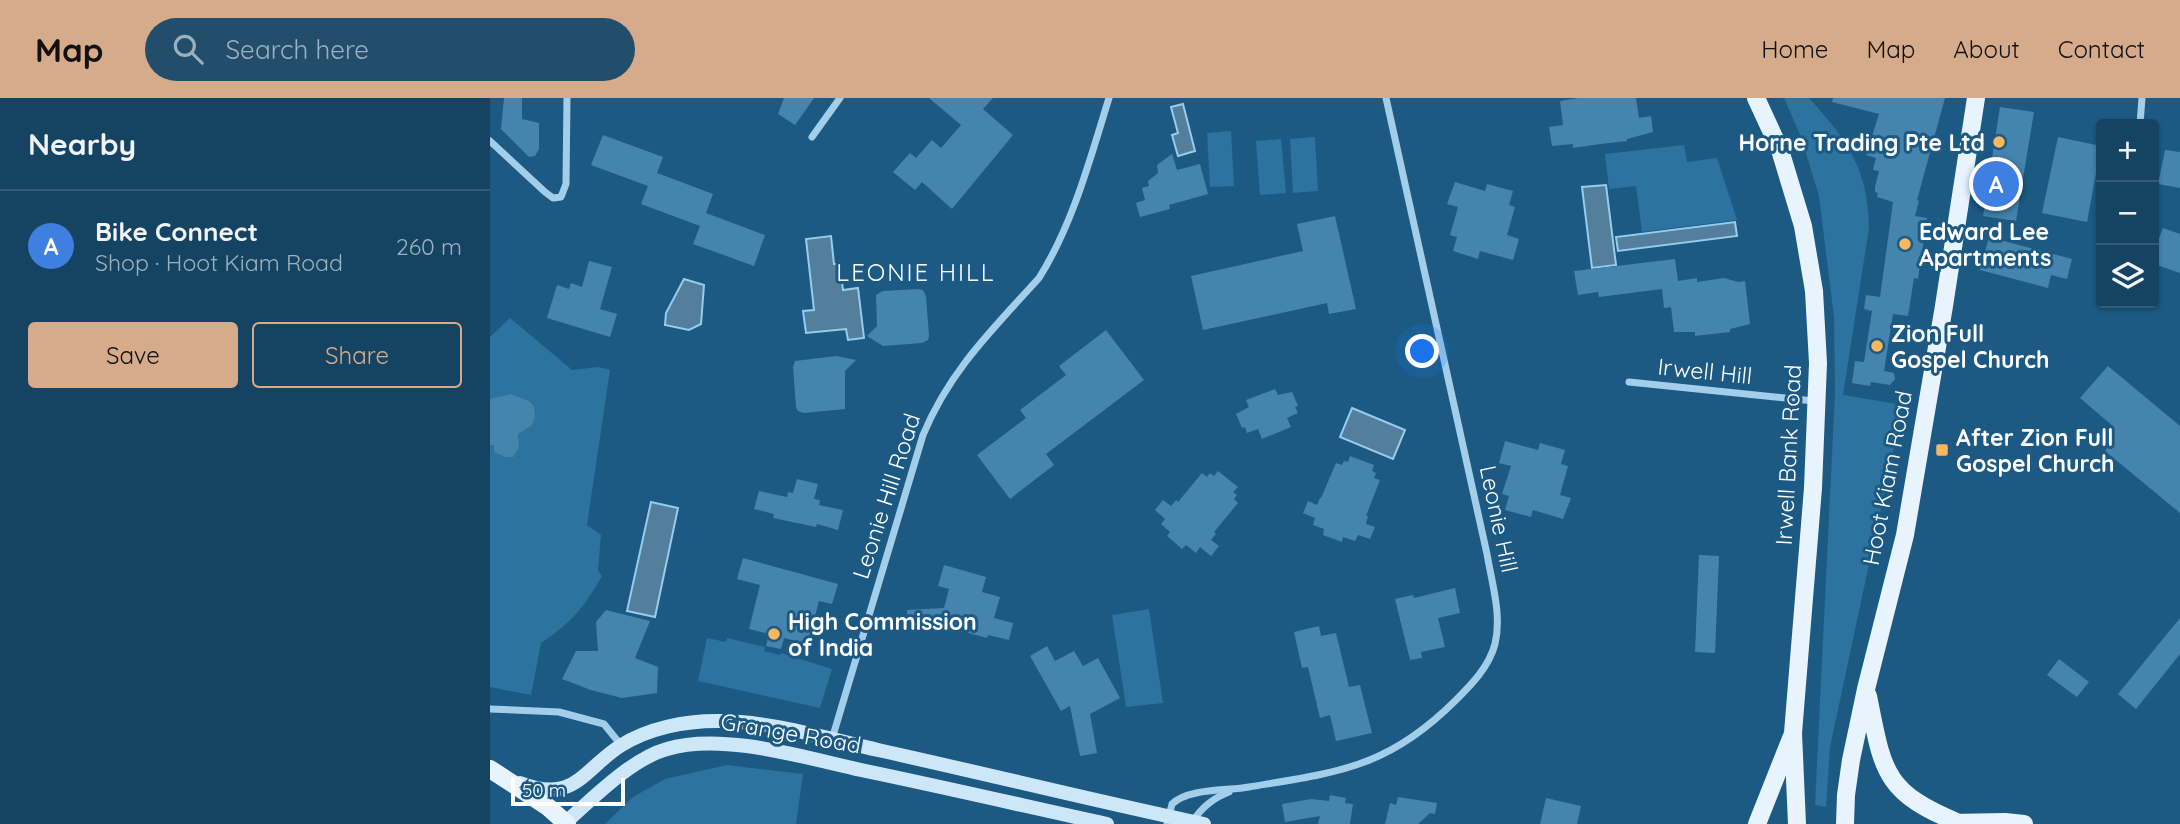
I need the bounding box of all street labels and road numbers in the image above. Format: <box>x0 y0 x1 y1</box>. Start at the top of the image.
street label: Irwell Hill <box>1656 352 1754 390</box>
street label: Irwell Bank Road <box>1769 364 1807 546</box>
street label: Hoot Kiam Road <box>1856 388 1918 568</box>
street label: Leonie Hill Road <box>846 410 926 582</box>
street label: Leonie Hill <box>1474 463 1524 575</box>
street label: Grange Road <box>719 706 863 760</box>

